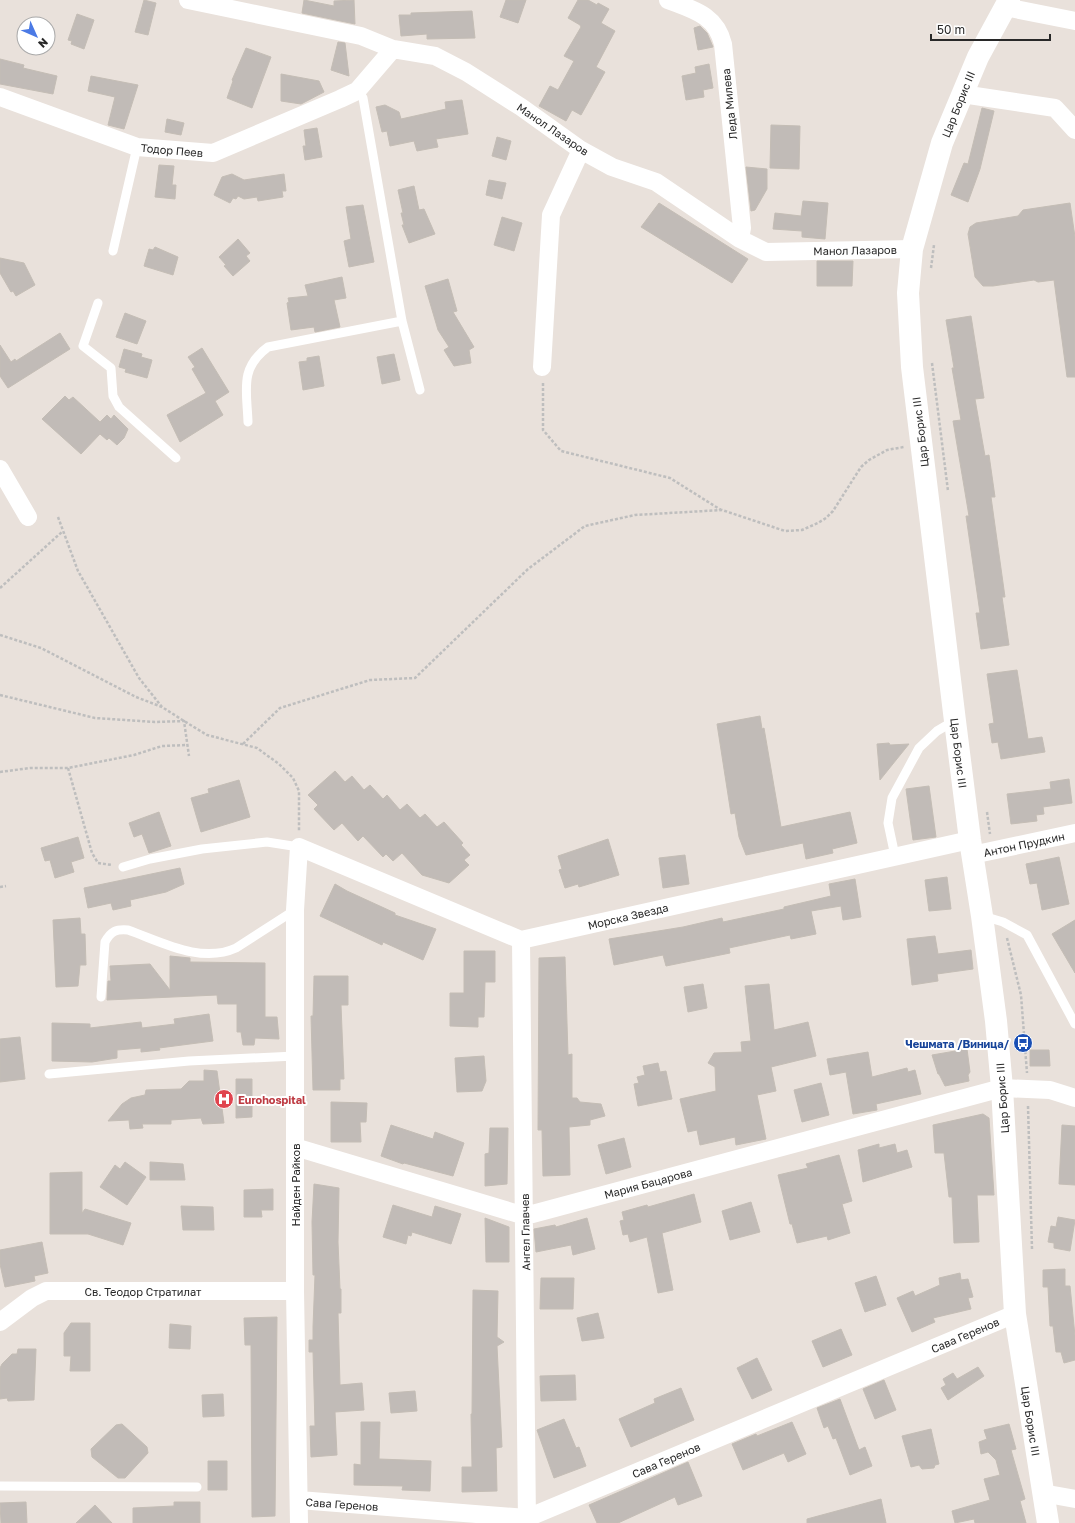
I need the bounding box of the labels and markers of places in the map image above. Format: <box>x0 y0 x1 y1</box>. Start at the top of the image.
bus stop icon: Чешмата /Виница/ <box>1012 1032 1034 1054</box>
place label: Чешмата /Виница/ <box>905 1037 1010 1050</box>
hospital icon: Eurohospital <box>213 1088 235 1110</box>
place label: Eurohospital <box>238 1093 306 1106</box>

